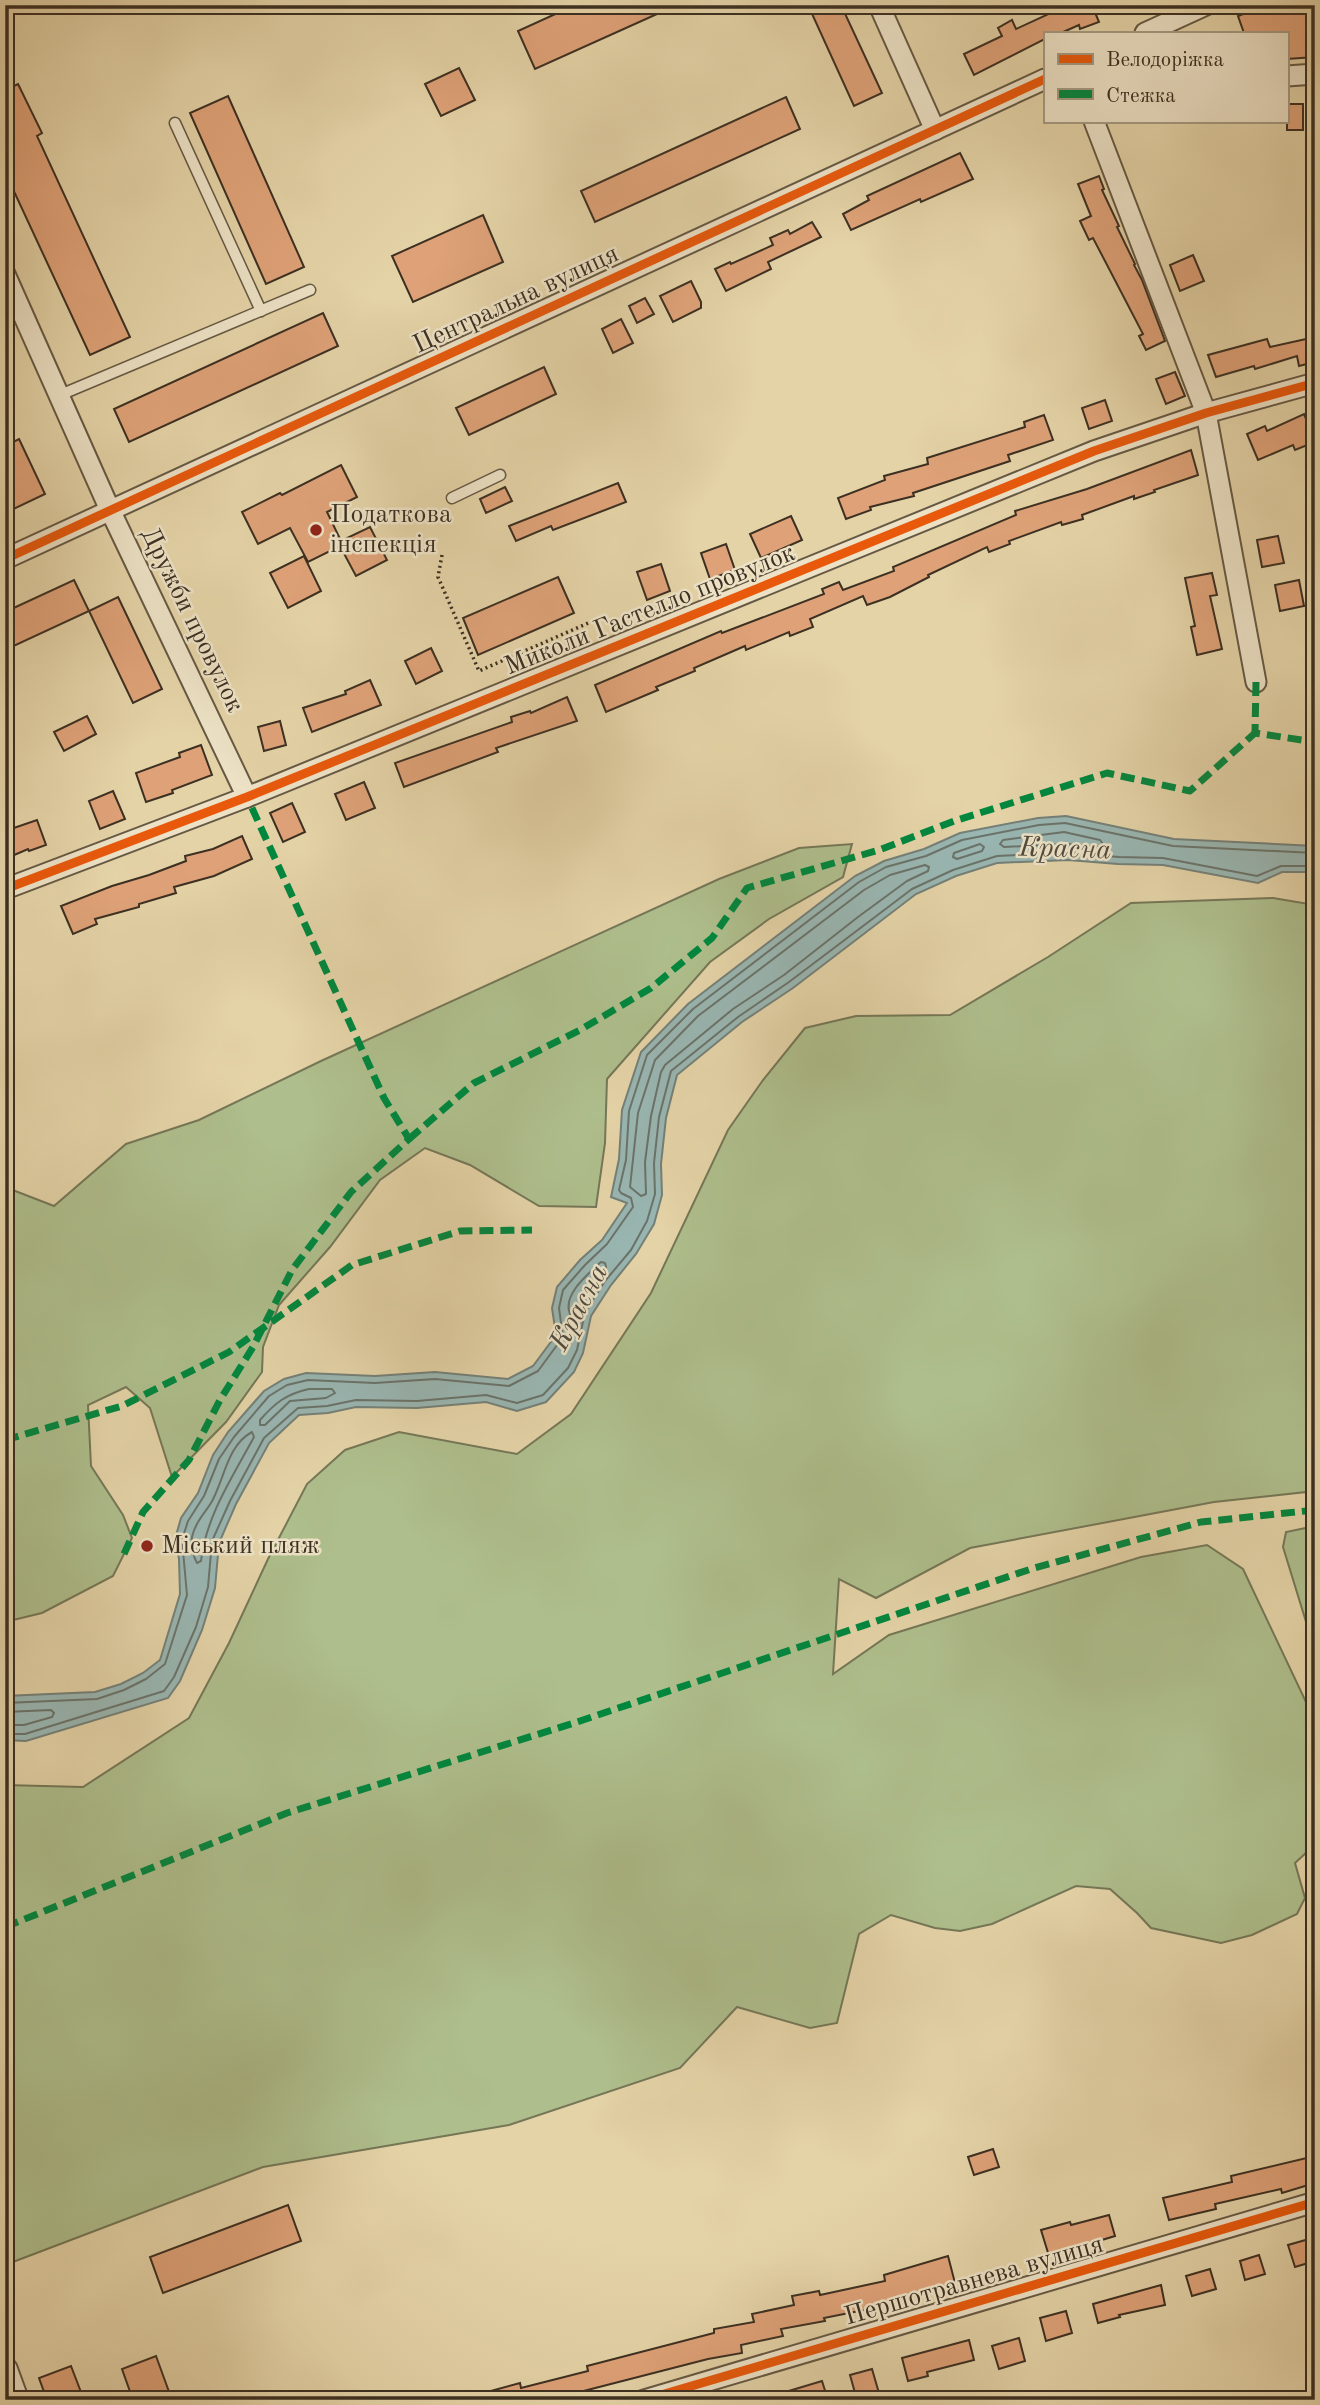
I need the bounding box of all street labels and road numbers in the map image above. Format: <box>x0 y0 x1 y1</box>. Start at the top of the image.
street label: Центральна вулиця <box>409 241 623 359</box>
street label: Дружби провулок <box>136 523 248 717</box>
street label: Миколи Гастелло провулок <box>501 540 799 680</box>
street label: Першотравнева вулиця <box>842 2232 1106 2330</box>

